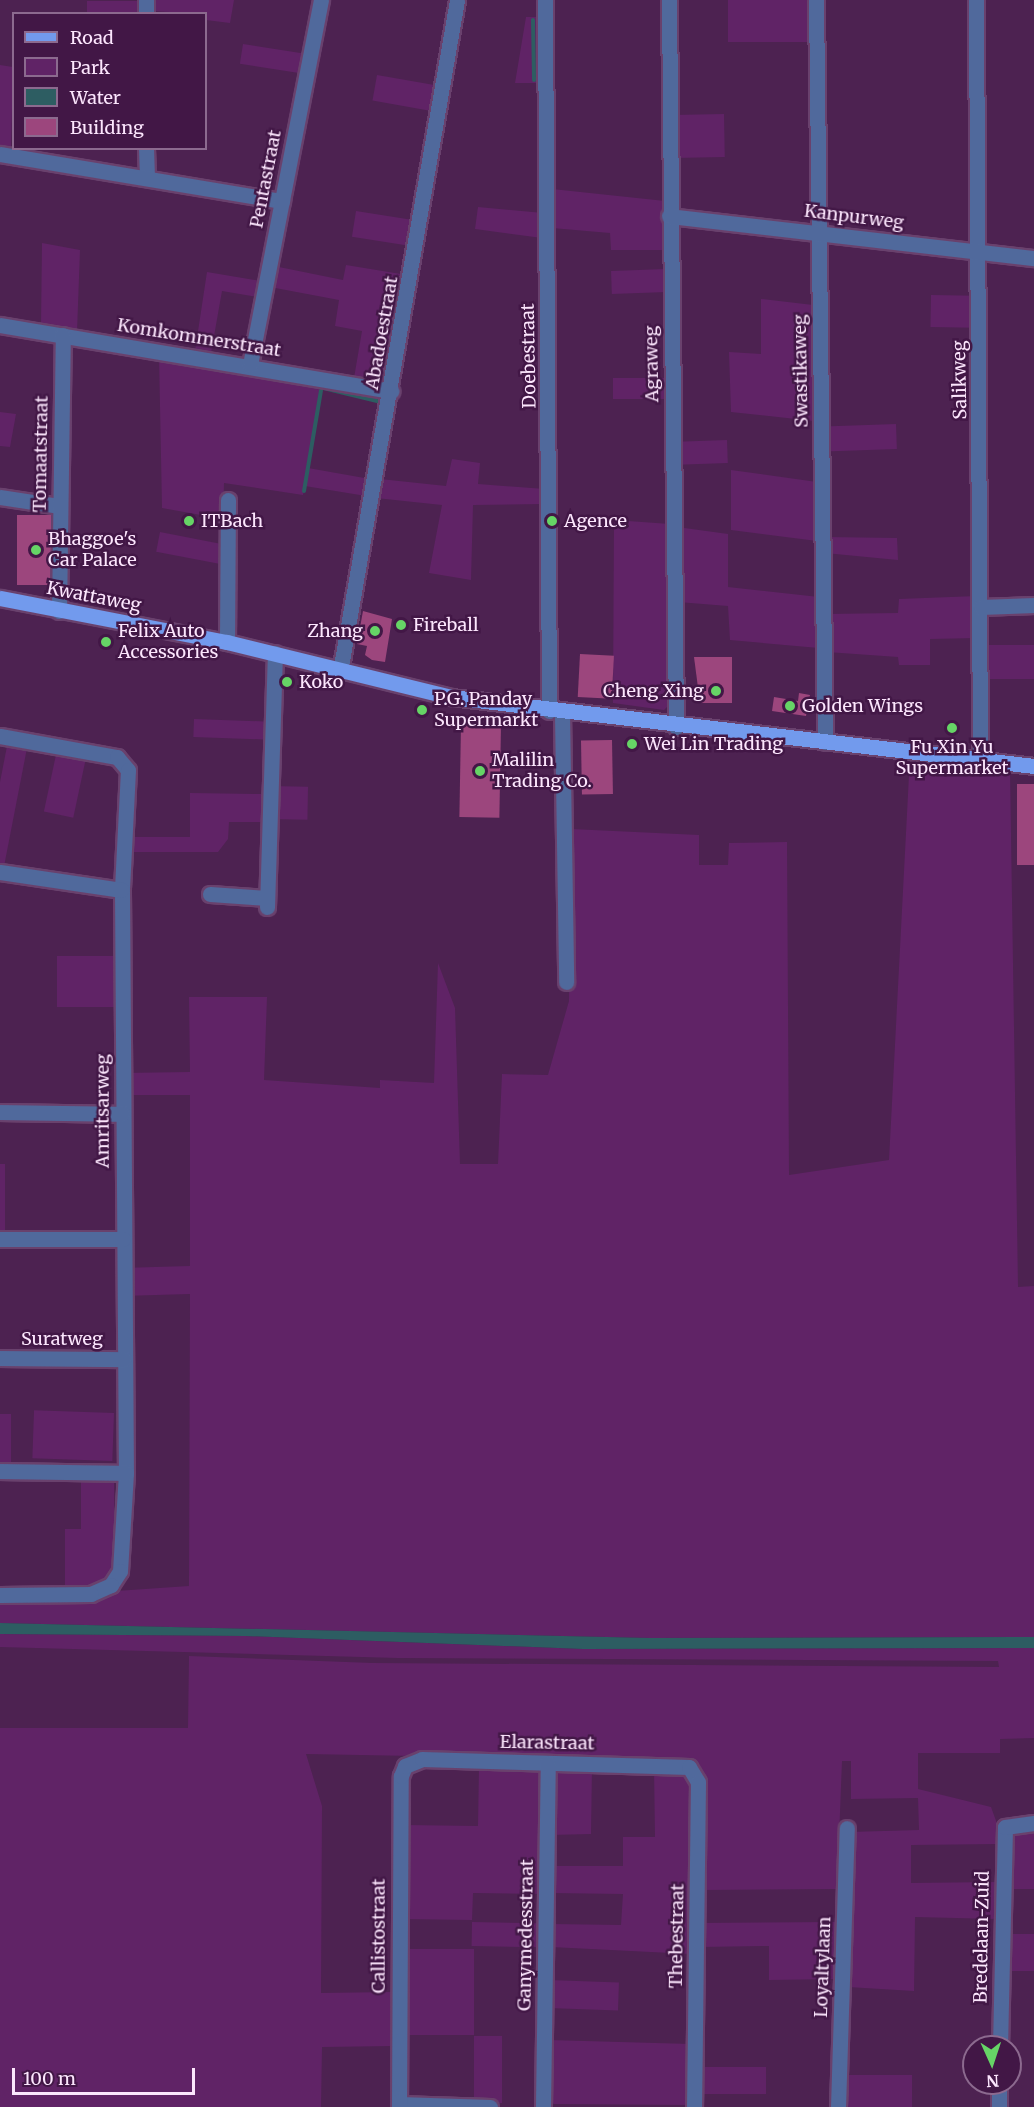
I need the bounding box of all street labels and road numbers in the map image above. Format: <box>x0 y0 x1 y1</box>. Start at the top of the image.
street label: Pentastraat <box>246 128 286 230</box>
street label: Kanpurweg <box>803 200 905 234</box>
street label: Abadoestraat <box>361 275 403 391</box>
street label: Doebestraat <box>517 303 541 409</box>
street label: Komkommerstraat <box>116 314 282 362</box>
street label: Swastikaweg <box>789 314 813 428</box>
street label: Agraweg <box>641 326 663 402</box>
street label: Salikweg <box>949 340 971 420</box>
street label: Tomaatstraat <box>29 395 53 513</box>
street label: Kwattaweg <box>45 577 143 617</box>
street label: Amritsarweg <box>92 1054 114 1168</box>
street label: Suratweg <box>21 1328 103 1350</box>
street label: Elarastraat <box>499 1731 595 1755</box>
street label: Ganymedesstraat <box>514 1859 538 2011</box>
street label: Bredelaan-Zuid <box>970 1871 994 2003</box>
street label: Callistostraat <box>368 1879 390 1993</box>
street label: Thebestraat <box>665 1883 689 1989</box>
street label: Loyaltylaan <box>810 1916 836 2018</box>

